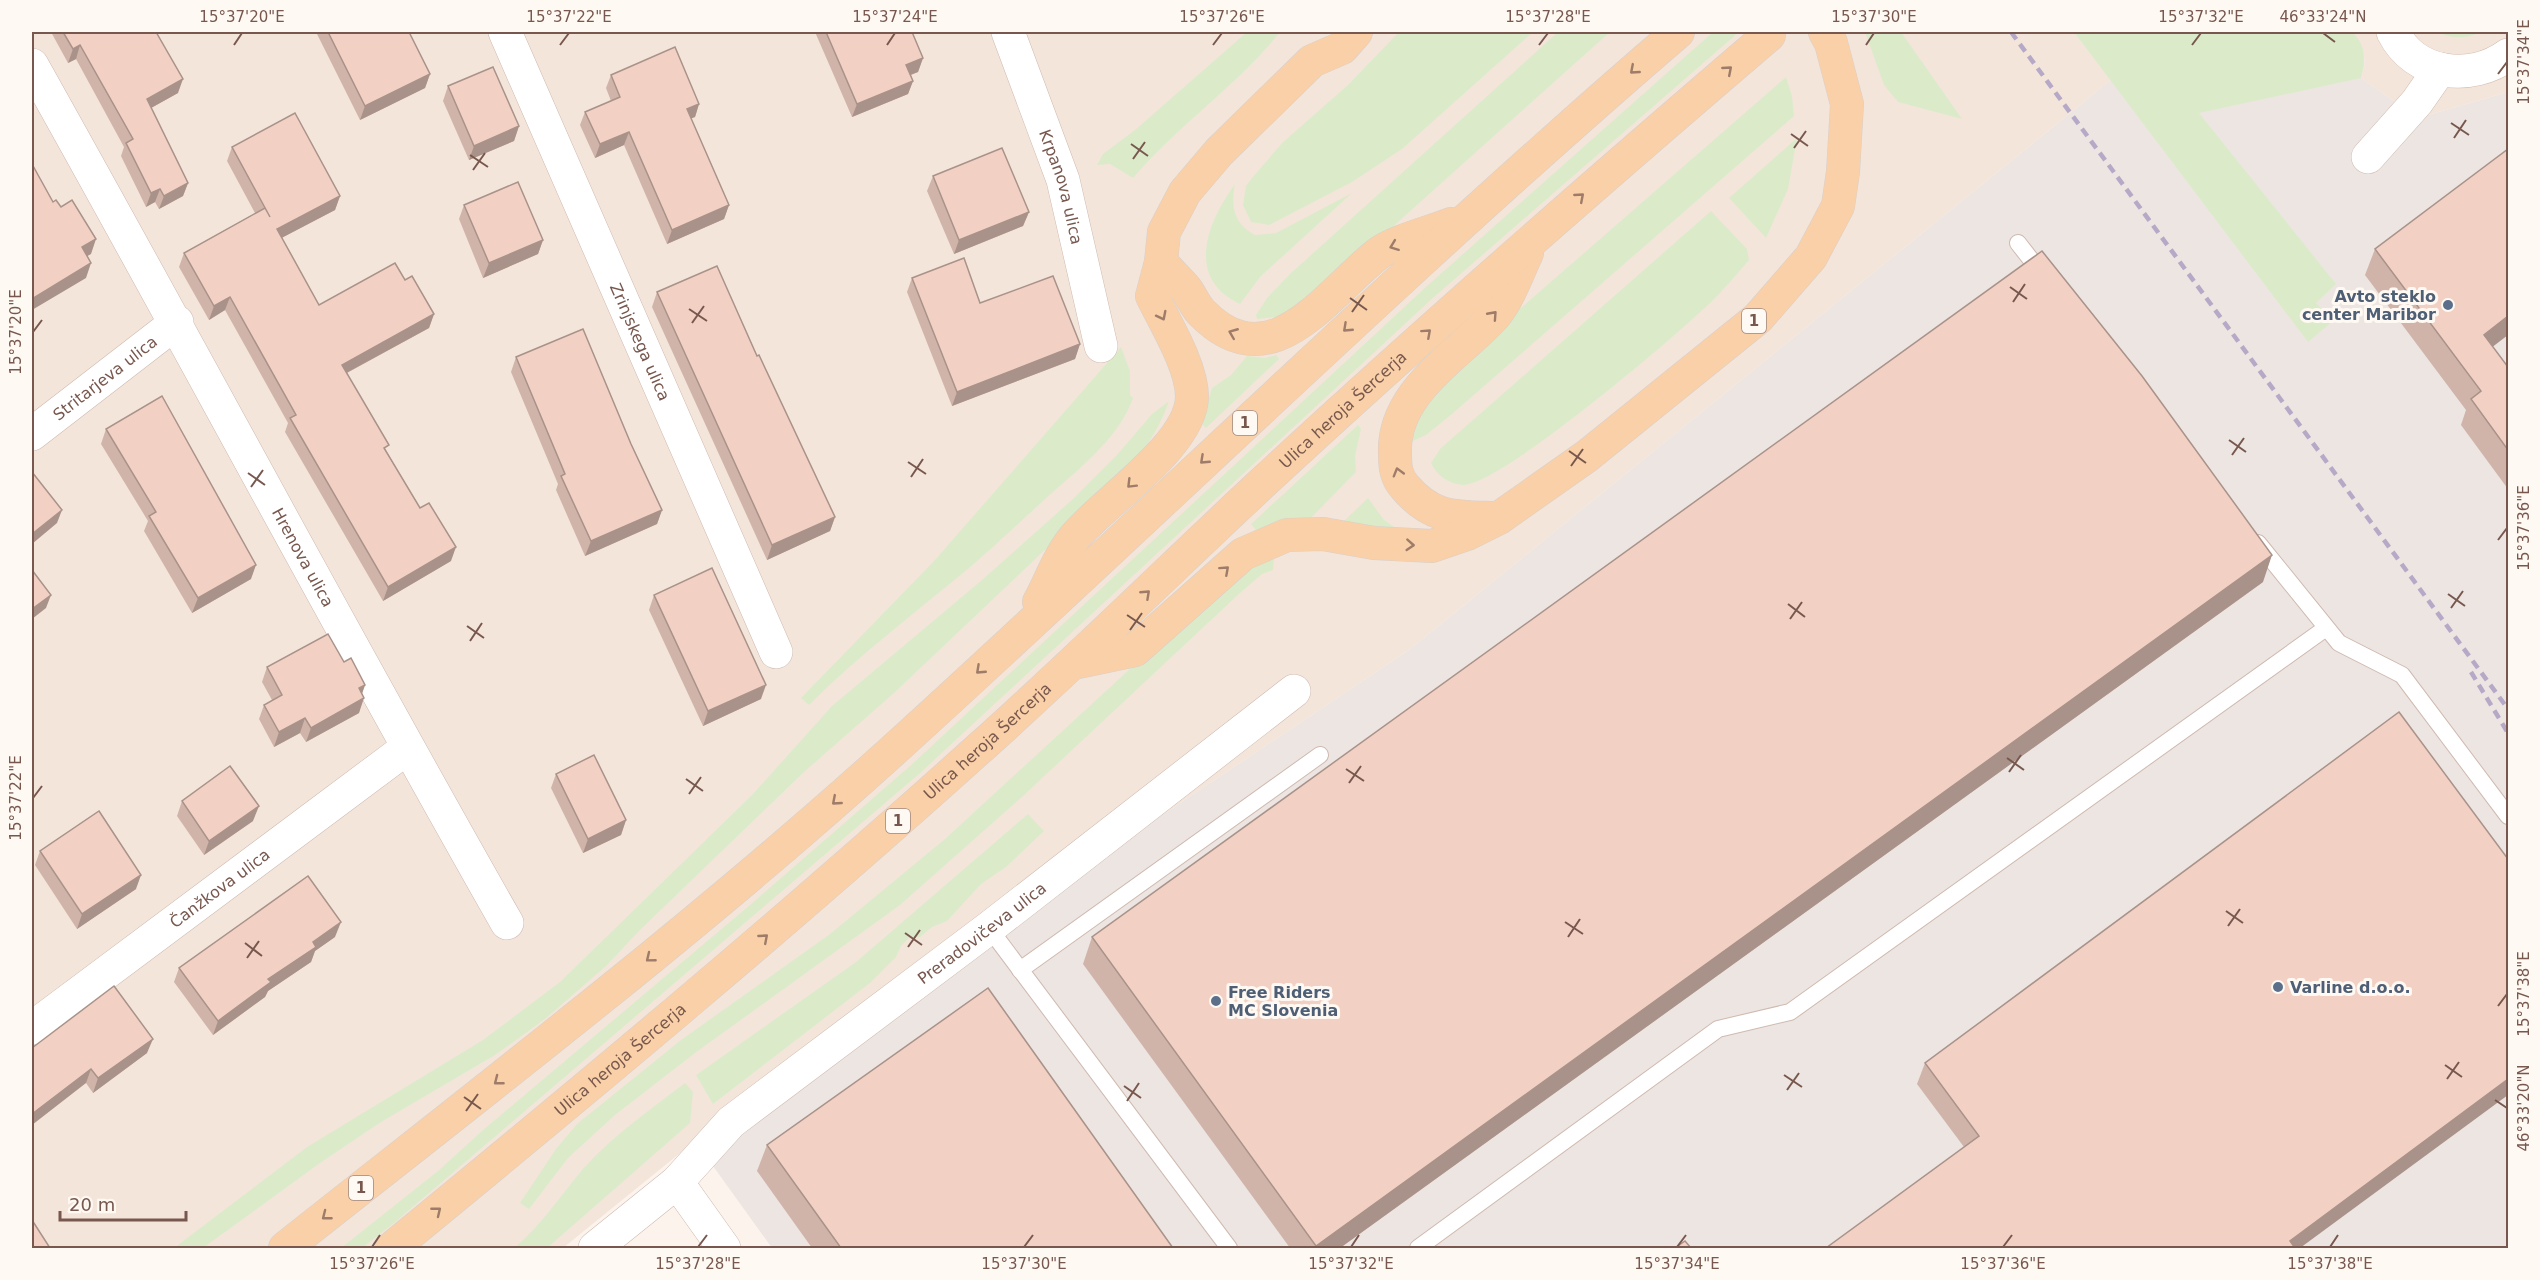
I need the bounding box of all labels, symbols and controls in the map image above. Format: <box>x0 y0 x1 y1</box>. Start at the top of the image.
text: 15°37'20"E <box>199 8 285 26</box>
text: 15°37'22"E <box>526 8 612 26</box>
text: 15°37'24"E <box>852 8 938 26</box>
text: 15°37'26"E <box>1179 8 1265 26</box>
text: 15°37'28"E <box>1505 8 1591 26</box>
text: 15°37'30"E <box>1831 8 1917 26</box>
text: 15°37'32"E <box>2158 8 2244 26</box>
text: 46°33'24"N <box>2279 8 2367 26</box>
text: 15°37'34"E <box>2515 19 2533 105</box>
one-way arrow <box>1630 63 1641 74</box>
one-way arrow <box>1721 66 1732 77</box>
street label: Krpanova ulica <box>1035 127 1087 246</box>
one-way arrow <box>1573 193 1584 204</box>
one-way arrow <box>1389 239 1400 252</box>
street label: Zrinjskega ulica <box>606 280 674 403</box>
place label: Avto steklo center Maribor <box>2302 287 2436 324</box>
text: 15°37'20"E <box>7 289 25 375</box>
marker: Avto steklo center Maribor <box>2441 298 2455 312</box>
road number: 1 <box>1742 309 1766 333</box>
one-way arrow <box>1155 310 1166 321</box>
one-way arrow <box>1486 312 1497 322</box>
one-way arrow <box>1344 321 1354 332</box>
one-way arrow <box>1228 328 1239 340</box>
one-way arrow <box>1420 329 1431 340</box>
street label: Stritarjeva ulica <box>49 332 161 424</box>
street label: Ulica heroja Šercerja <box>1275 347 1410 472</box>
road number: 1 <box>1233 411 1257 435</box>
one-way arrow <box>1201 453 1212 464</box>
one-way arrow <box>1393 467 1405 478</box>
one-way arrow <box>1127 477 1138 488</box>
text: 15°37'36"E <box>2515 485 2533 571</box>
street label: Hrenova ulica <box>268 504 338 610</box>
one-way arrow <box>1405 538 1414 551</box>
one-way arrow <box>1219 566 1229 577</box>
one-way arrow <box>1139 590 1149 601</box>
one-way arrow <box>977 663 987 674</box>
street label: Ulica heroja Šercerja <box>919 678 1055 803</box>
text: 15°37'22"E <box>7 755 25 841</box>
one-way arrow <box>832 794 843 805</box>
road number: 1 <box>886 809 910 833</box>
street label: Čanžkova ulica <box>166 844 273 932</box>
street label: Preradovičeva ulica <box>914 878 1050 988</box>
one-way arrow <box>758 934 768 945</box>
one-way arrow <box>646 951 657 962</box>
text: 15°37'38"E <box>2515 951 2533 1037</box>
place label: Varline d.o.o. <box>2290 978 2411 997</box>
marker: Varline d.o.o. <box>2271 980 2285 994</box>
place label: Free Riders MC Slovenia <box>1228 983 1338 1020</box>
marker: Free Riders MC Slovenia <box>1209 994 1223 1008</box>
street label: Ulica heroja Šercerja <box>550 999 689 1120</box>
text: 46°33'20"N <box>2515 1064 2533 1152</box>
one-way arrow <box>494 1073 505 1084</box>
road number: 1 <box>349 1176 373 1200</box>
scale bar <box>60 1184 186 1222</box>
text: 20 m <box>69 1194 115 1215</box>
one-way arrow <box>430 1208 441 1219</box>
one-way arrow <box>322 1209 333 1220</box>
text: 15°37'26"E <box>329 1255 415 1273</box>
text: 15°37'28"E <box>655 1255 741 1273</box>
text: 15°37'30"E <box>981 1255 1067 1273</box>
text: 15°37'32"E <box>1308 1255 1394 1273</box>
text: 15°37'34"E <box>1634 1255 1720 1273</box>
text: 15°37'36"E <box>1960 1255 2046 1273</box>
text: 15°37'38"E <box>2287 1255 2373 1273</box>

